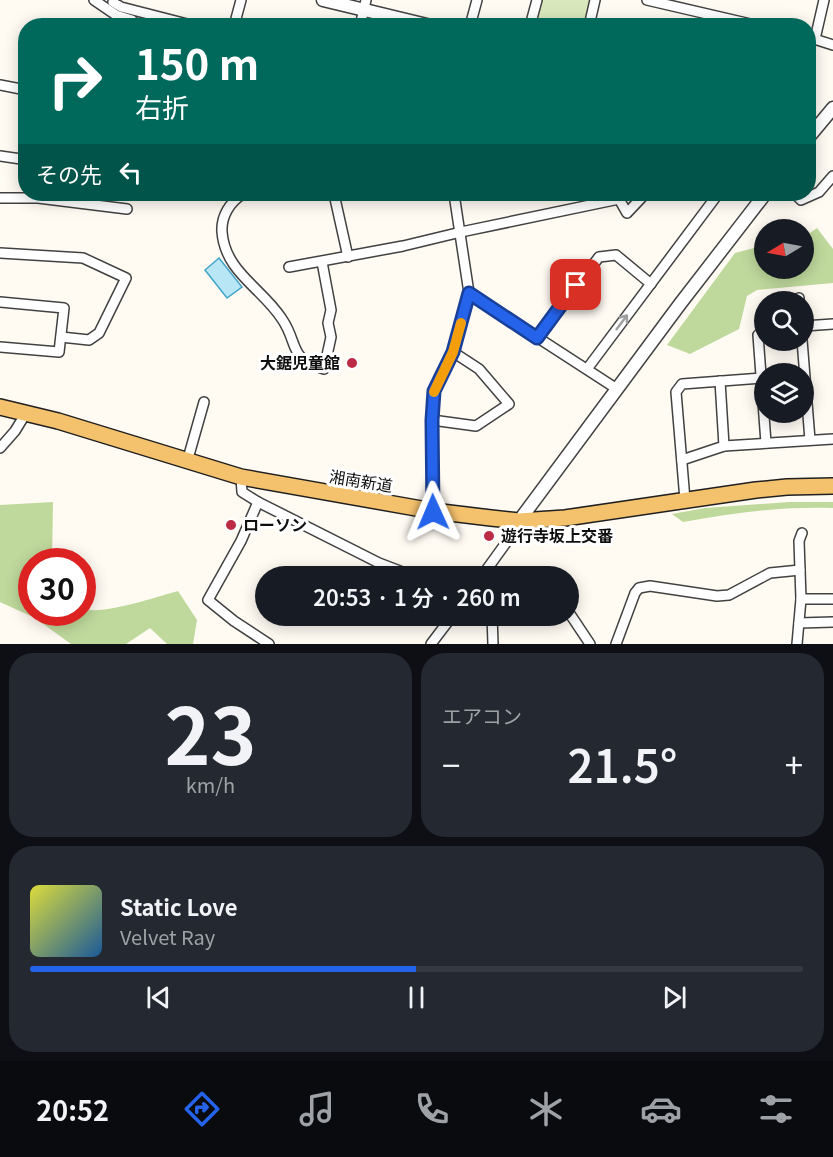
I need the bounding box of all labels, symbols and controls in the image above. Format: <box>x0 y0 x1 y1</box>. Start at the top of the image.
text: 150 m <box>135 31 259 92</box>
icon: right <box>36 42 114 120</box>
text: 右折 <box>135 87 189 126</box>
icon: left <box>114 156 147 189</box>
text: その先 <box>36 157 102 189</box>
north arrow <box>754 219 814 279</box>
map controls <box>754 219 814 423</box>
pin <box>550 259 601 310</box>
icon: arrive <box>559 268 592 301</box>
button: search <box>754 291 814 351</box>
one-way arrow <box>616 314 628 330</box>
place label: 大鋸児童館 <box>260 350 340 374</box>
marker: 大鋸児童館 <box>345 356 359 370</box>
button: layers <box>754 363 814 423</box>
street label: 湘南新道 <box>328 463 395 497</box>
position arrow <box>401 480 465 544</box>
place label: ローソン <box>243 512 307 536</box>
marker: ローソン <box>224 518 238 532</box>
place label: 遊行寺坂上交番 <box>501 523 613 547</box>
marker: 遊行寺坂上交番 <box>482 529 496 543</box>
speed limit sign: 30 <box>18 548 96 626</box>
text: 20:53 · 1 分 · 260 m <box>313 580 521 612</box>
text: 23 <box>164 675 257 787</box>
text: エアコン <box>442 701 522 730</box>
text: 21.5° <box>567 731 678 796</box>
text: − <box>442 740 460 788</box>
text: + <box>785 740 803 788</box>
text: km/h <box>186 770 235 799</box>
text: Static Love <box>120 890 237 922</box>
text: Velvet Ray <box>120 922 215 951</box>
icon: previous <box>142 981 175 1014</box>
icon: pause <box>400 981 433 1014</box>
icon: next <box>658 981 691 1014</box>
icon: directions <box>181 1088 223 1130</box>
icon: music <box>296 1088 338 1130</box>
icon: phone <box>411 1088 453 1130</box>
icon: climate <box>525 1088 567 1130</box>
icon: car <box>640 1088 682 1130</box>
icon: filters <box>755 1088 797 1130</box>
text: 20:52 <box>36 1090 109 1129</box>

